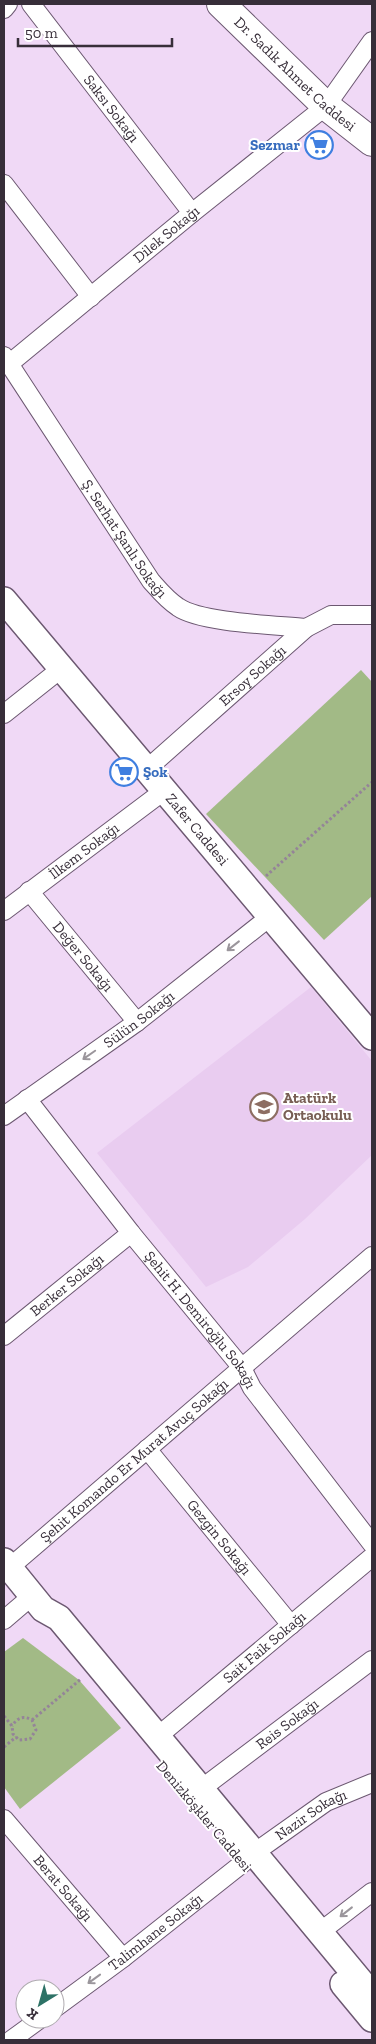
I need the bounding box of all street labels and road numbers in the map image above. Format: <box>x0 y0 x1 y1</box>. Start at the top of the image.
street label: Dr. Sadık Ahmet Caddesi <box>231 13 360 135</box>
street label: Saksı Sokağı <box>80 71 143 146</box>
street label: Dilek Sokağı <box>130 202 203 267</box>
street label: Ş. Serhat Şanlı Sokağı <box>78 476 171 602</box>
street label: Ersoy Sokağı <box>215 641 290 710</box>
street label: Zafer Caddesi <box>162 790 233 869</box>
street label: İlkem Sokağı <box>45 819 123 883</box>
street label: Değer Sokağı <box>49 918 117 995</box>
street label: Sülün Sokağı <box>100 987 178 1052</box>
street label: Şehit H. Demiroğlu Sokağı <box>141 1247 260 1392</box>
street label: Berker Sokağı <box>26 1250 107 1320</box>
street label: Şehit Komando Er Murat Avuç Sokağı <box>36 1375 232 1546</box>
street label: Gezgin Sokağı <box>183 1496 255 1579</box>
street label: Sait Faik Sokağı <box>219 1607 309 1687</box>
street label: Reis Sokağı <box>252 1695 322 1753</box>
street label: Denizköşkler Caddesi <box>153 1757 255 1875</box>
street label: Nazir Sokağı <box>272 1785 349 1844</box>
street label: Berat Sokağı <box>30 1851 97 1925</box>
street label: Talimhane Sokağı <box>105 1889 206 1975</box>

